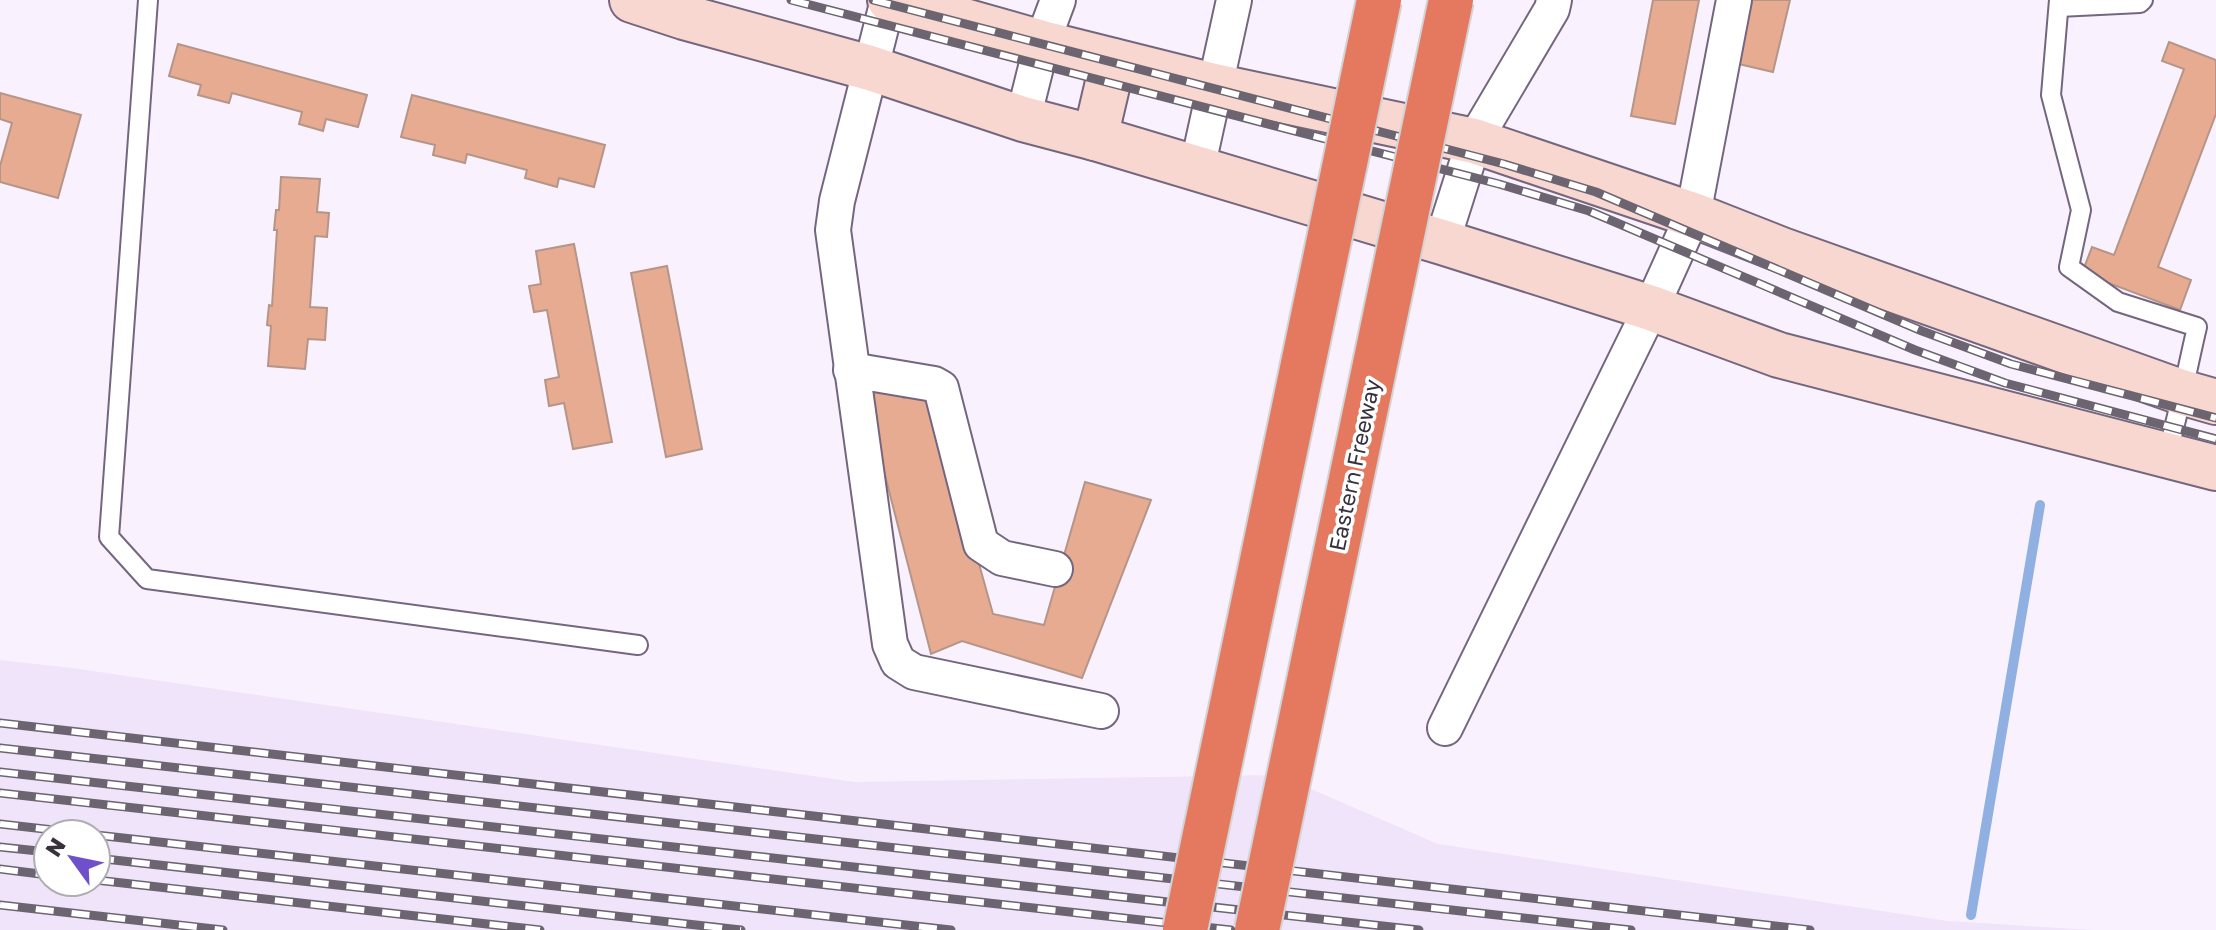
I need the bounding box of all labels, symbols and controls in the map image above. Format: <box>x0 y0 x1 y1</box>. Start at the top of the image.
street label: Eastern Freeway <box>1323 377 1385 553</box>
north arrow <box>32 818 112 898</box>
text: N <box>39 832 71 861</box>

